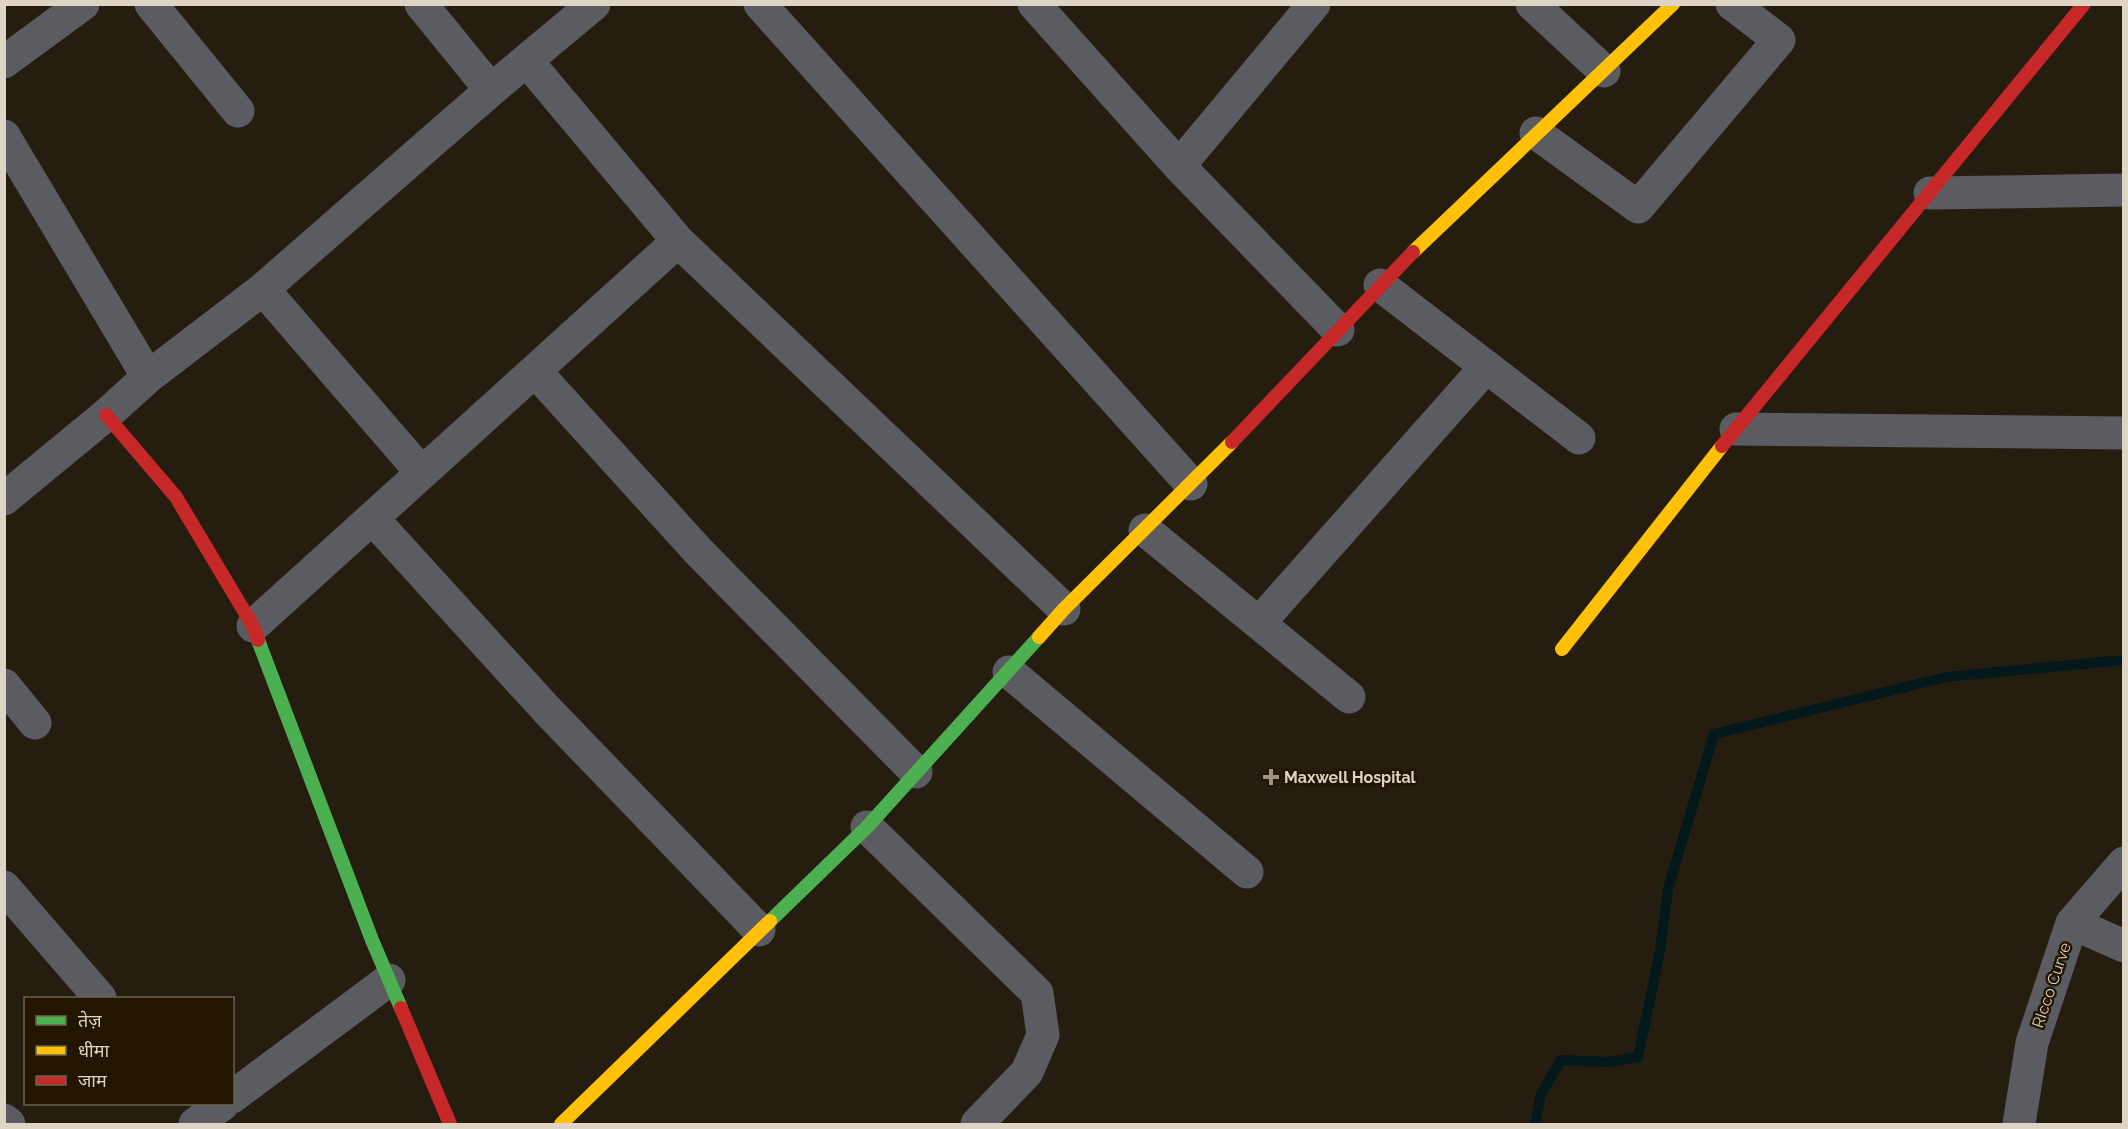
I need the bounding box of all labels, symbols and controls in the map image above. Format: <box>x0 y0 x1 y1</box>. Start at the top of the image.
marker: Maxwell Hospital <box>1262 768 1280 786</box>
place label: Maxwell Hospital <box>1284 768 1417 787</box>
street label: RIcco Curve <box>2028 940 2075 1030</box>
legend <box>24 997 234 1105</box>
text: तेज़ <box>78 1010 102 1031</box>
text: धीमा <box>78 1040 109 1061</box>
text: जाम <box>78 1070 108 1091</box>

